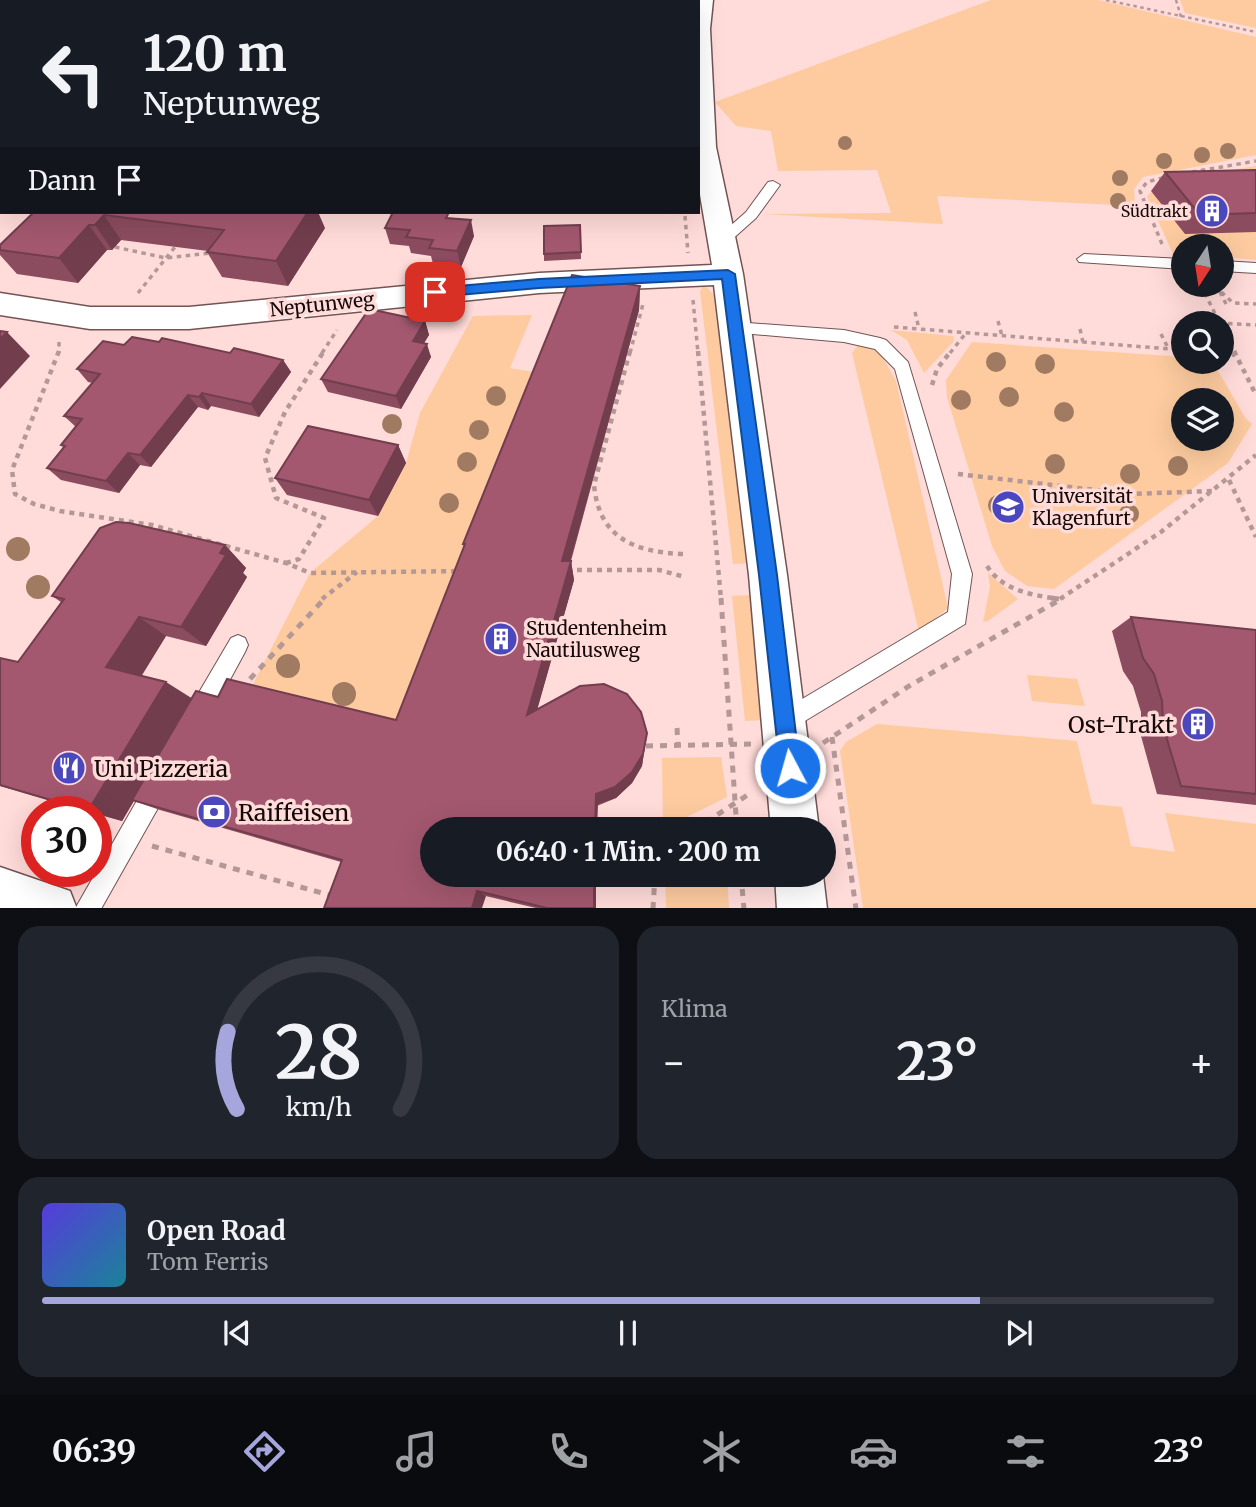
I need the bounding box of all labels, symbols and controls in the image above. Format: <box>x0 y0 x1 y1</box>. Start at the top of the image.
text: 120 m <box>143 23 287 84</box>
icon: left <box>28 28 119 119</box>
text: Neptunweg <box>143 84 320 124</box>
icon: arrive <box>110 161 148 199</box>
text: Dann <box>28 164 96 197</box>
building icon: Südtrakt <box>1193 192 1231 230</box>
place label: Südtrakt <box>1121 201 1189 221</box>
north arrow <box>1171 234 1234 298</box>
map controls <box>1171 234 1234 451</box>
pin <box>405 262 465 322</box>
icon: arrive <box>416 273 454 311</box>
street label: Neptunweg <box>268 287 376 321</box>
button: search <box>1171 311 1234 374</box>
button: layers <box>1171 388 1234 451</box>
place label: Universität Klagenfurt <box>1032 484 1134 530</box>
school or university icon: Universität Klagenfurt <box>989 488 1027 526</box>
place label: Studentenheim Nautilusweg <box>526 616 667 662</box>
building icon: Studentenheim Nautilusweg <box>482 620 520 658</box>
building icon: Ost-Trakt <box>1179 705 1217 743</box>
place label: Ost-Trakt <box>1068 710 1174 739</box>
position arrow <box>753 731 827 805</box>
restaurant icon: Uni Pizzeria <box>50 749 88 787</box>
place label: Uni Pizzeria <box>94 754 228 783</box>
bank icon: Raiffeisen <box>195 793 233 831</box>
speed limit sign: 30 <box>21 796 112 887</box>
place label: Raiffeisen <box>238 798 349 827</box>
text: 06:40 · 1 Min. · 200 m <box>496 835 760 868</box>
text: Klima <box>661 994 728 1023</box>
text: 28 <box>275 1007 362 1099</box>
text: 23° <box>896 1029 979 1094</box>
text: − <box>661 1039 686 1086</box>
text: + <box>1189 1039 1214 1086</box>
text: km/h <box>285 1090 352 1122</box>
text: Open Road <box>147 1214 286 1247</box>
text: Tom Ferris <box>147 1247 269 1276</box>
icon: previous <box>218 1314 256 1352</box>
icon: pause <box>609 1314 647 1352</box>
icon: next <box>1000 1314 1038 1352</box>
icon: directions <box>240 1427 289 1476</box>
icon: music <box>392 1427 441 1476</box>
icon: phone <box>544 1427 593 1476</box>
icon: climate <box>697 1427 746 1476</box>
icon: car <box>849 1427 898 1476</box>
icon: filters <box>1001 1427 1050 1476</box>
text: 06:39 <box>52 1431 136 1471</box>
text: 23° <box>1154 1431 1204 1471</box>

